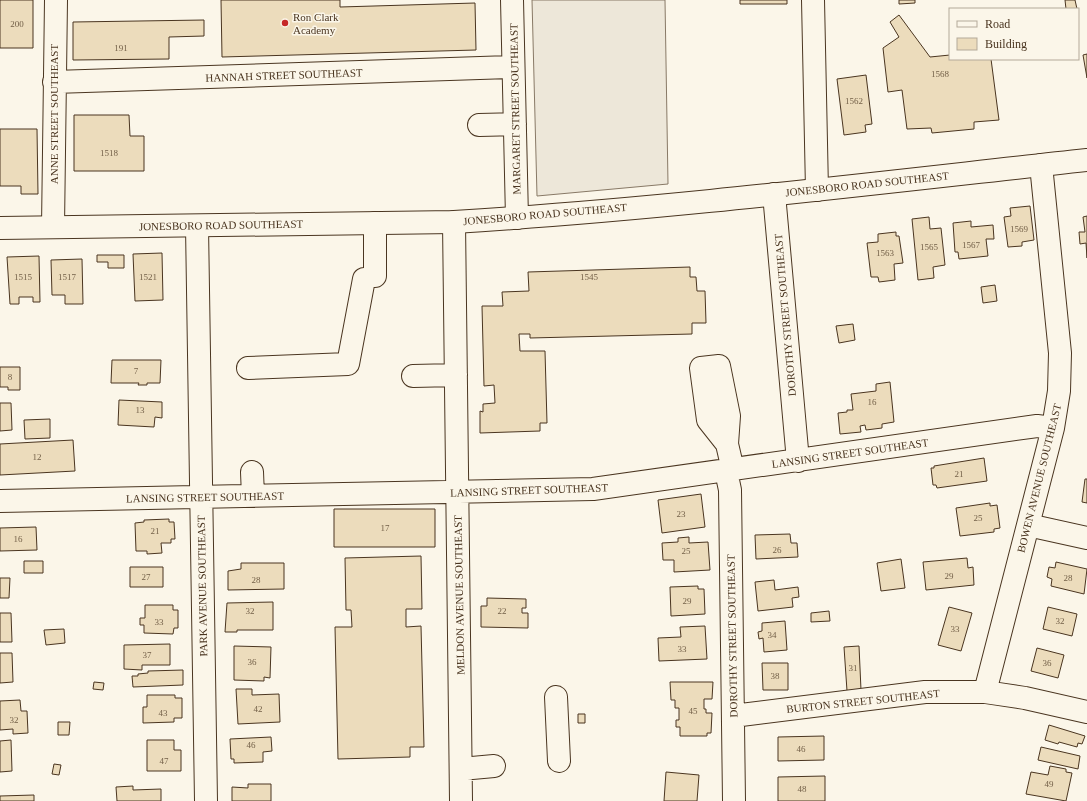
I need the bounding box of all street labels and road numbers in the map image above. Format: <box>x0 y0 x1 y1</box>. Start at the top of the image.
street label: MARGARET STREET SOUTHEAST <box>508 23 522 195</box>
street label: ANNE STREET SOUTHEAST <box>48 44 60 184</box>
street label: HANNAH STREET SOUTHEAST <box>205 66 363 84</box>
street label: JONESBORO ROAD SOUTHEAST <box>785 169 950 199</box>
street label: JONESBORO ROAD SOUTHEAST <box>463 201 628 227</box>
street label: JONESBORO ROAD SOUTHEAST <box>139 218 304 232</box>
street label: DOROTHY STREET SOUTHEAST <box>772 233 798 397</box>
street label: BOWEN AVENUE SOUTHEAST <box>1015 402 1063 554</box>
street label: LANSING STREET SOUTHEAST <box>771 436 929 470</box>
street label: LANSING STREET SOUTHEAST <box>450 481 608 499</box>
street label: LANSING STREET SOUTHEAST <box>126 490 284 504</box>
street label: PARK AVENUE SOUTHEAST <box>195 515 209 657</box>
street label: MELDON AVENUE SOUTHEAST <box>452 515 466 675</box>
street label: DOROTHY STREET SOUTHEAST <box>725 554 739 718</box>
street label: BURTON STREET SOUTHEAST <box>786 687 941 715</box>

